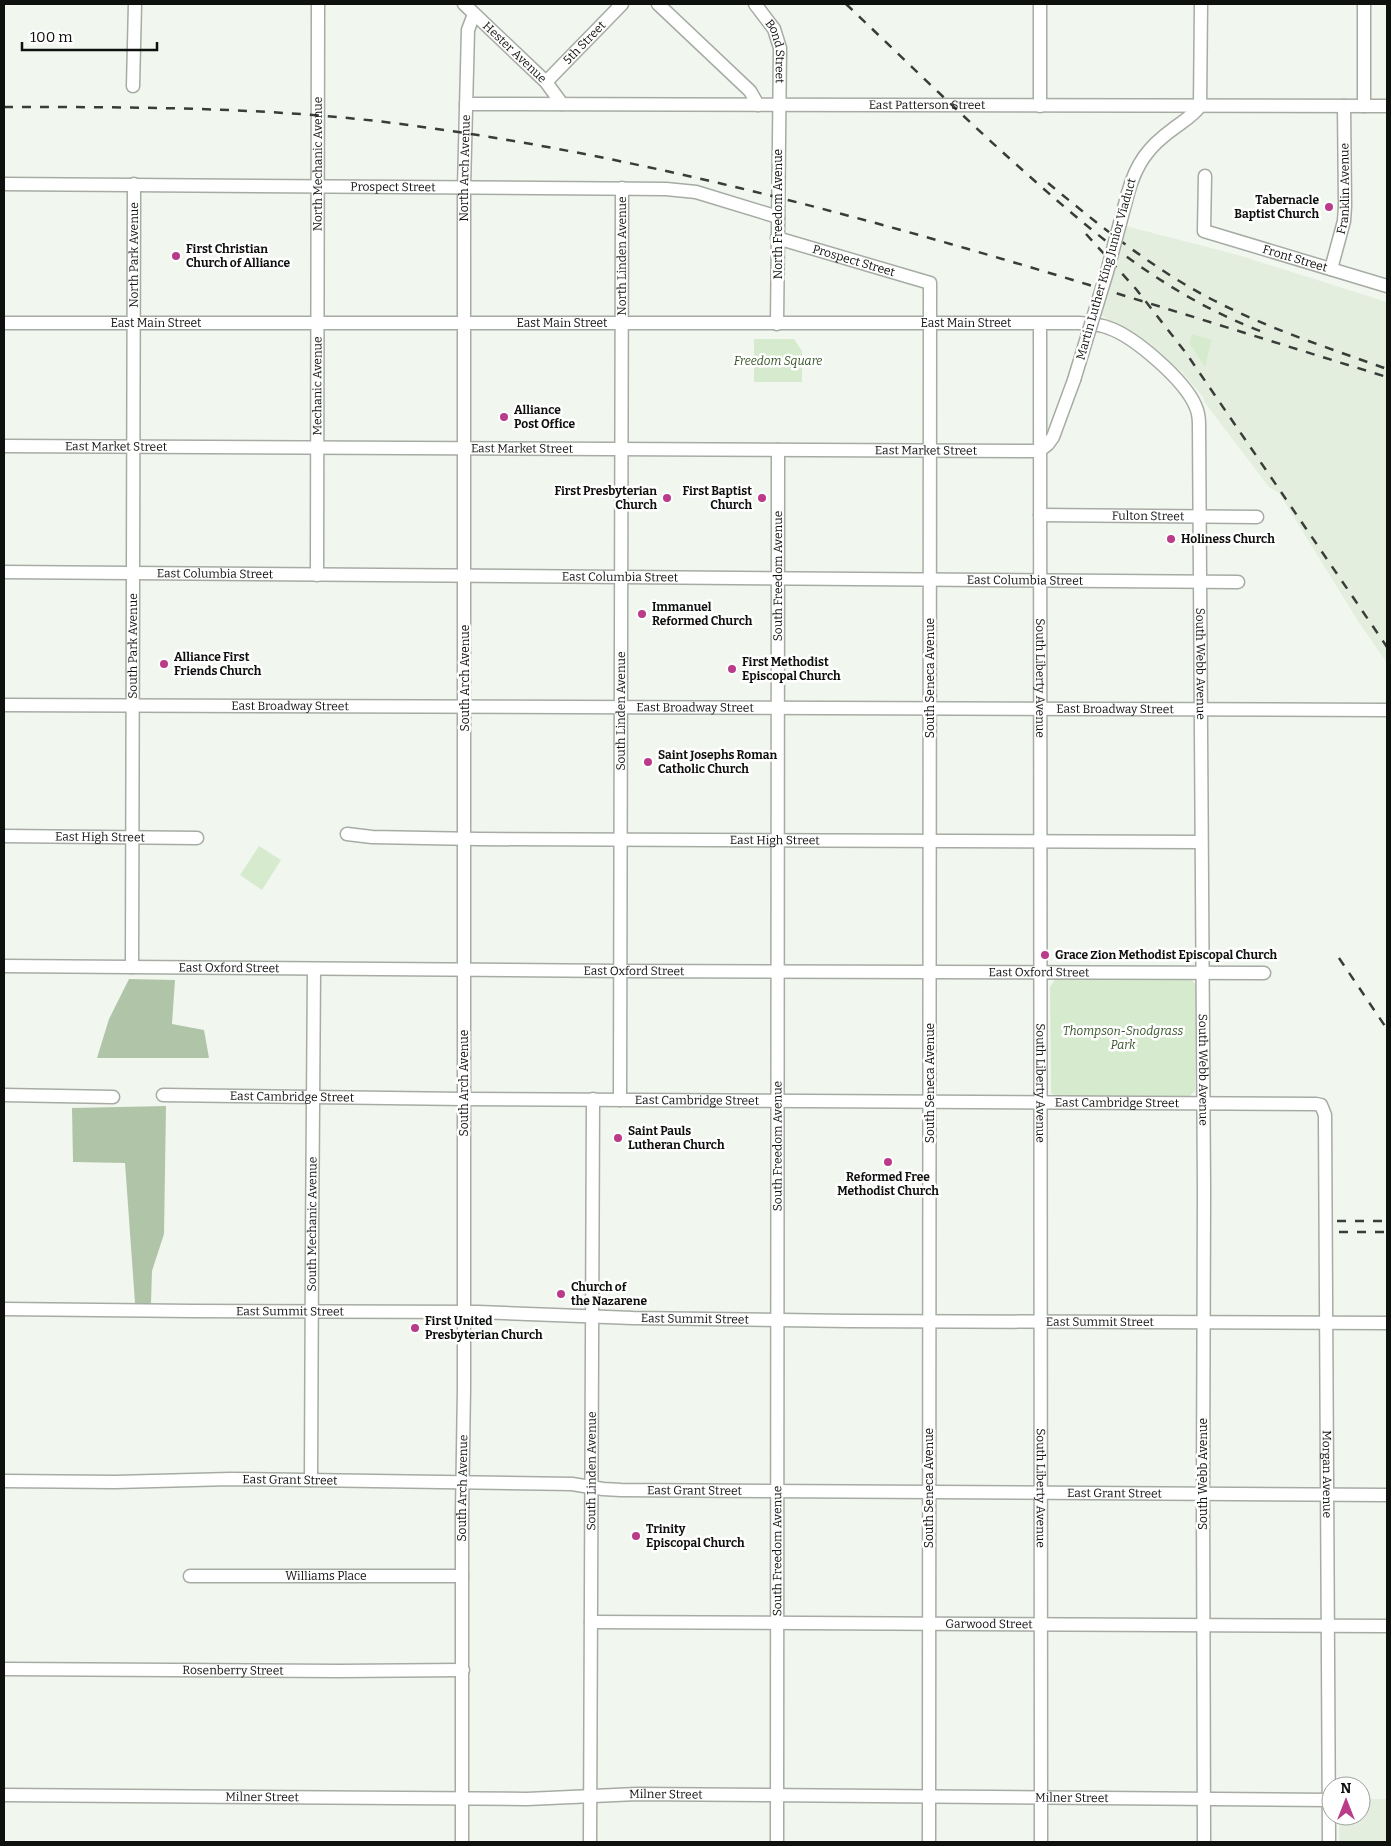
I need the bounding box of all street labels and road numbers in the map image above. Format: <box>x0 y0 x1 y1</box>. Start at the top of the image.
street label: Bond Street <box>762 17 787 84</box>
street label: 5th Street <box>560 18 609 67</box>
street label: Hester Avenue <box>480 19 549 86</box>
street label: North Mechanic Avenue <box>311 97 325 231</box>
street label: East Patterson Street <box>869 98 986 112</box>
street label: North Arch Avenue <box>457 114 473 222</box>
street label: Franklin Avenue <box>1334 143 1352 236</box>
street label: North Freedom Avenue <box>771 149 785 279</box>
street label: Martin Luther King Junior Viaduct <box>1073 176 1139 361</box>
street label: Prospect Street <box>350 180 436 194</box>
street label: North Linden Avenue <box>615 196 629 316</box>
street label: North Park Avenue <box>127 202 141 308</box>
street label: Prospect Street <box>811 242 897 279</box>
street label: Front Street <box>1261 242 1330 275</box>
street label: East Main Street <box>111 316 202 330</box>
street label: East Main Street <box>517 316 608 330</box>
street label: East Main Street <box>921 316 1012 330</box>
street label: Mechanic Avenue <box>310 336 324 436</box>
street label: East Market Street <box>65 439 168 454</box>
street label: East Market Street <box>471 441 574 456</box>
street label: East Market Street <box>875 443 978 458</box>
street label: Fulton Street <box>1112 509 1185 523</box>
street label: South Freedom Avenue <box>771 511 785 641</box>
street label: East Columbia Street <box>157 566 274 581</box>
street label: East Columbia Street <box>562 570 679 584</box>
street label: East Columbia Street <box>967 573 1084 588</box>
street label: South Park Avenue <box>126 593 140 699</box>
street label: South Webb Avenue <box>1193 608 1208 720</box>
street label: South Seneca Avenue <box>923 618 937 738</box>
street label: South Liberty Avenue <box>1033 618 1047 738</box>
street label: South Arch Avenue <box>458 625 472 731</box>
street label: South Linden Avenue <box>614 651 628 771</box>
street label: East Broadway Street <box>231 699 349 713</box>
street label: East Broadway Street <box>636 700 754 715</box>
street label: East Broadway Street <box>1056 702 1174 716</box>
street label: East High Street <box>55 830 146 844</box>
street label: East High Street <box>730 833 820 847</box>
street label: East Oxford Street <box>178 960 280 975</box>
street label: East Oxford Street <box>583 964 685 978</box>
street label: East Oxford Street <box>988 965 1090 979</box>
street label: South Webb Avenue <box>1196 1014 1211 1126</box>
street label: South Seneca Avenue <box>923 1023 937 1143</box>
street label: South Liberty Avenue <box>1033 1023 1048 1143</box>
street label: South Arch Avenue <box>457 1030 471 1136</box>
street label: South Freedom Avenue <box>770 1081 785 1211</box>
street label: East Cambridge Street <box>230 1089 355 1105</box>
street label: East Cambridge Street <box>635 1093 760 1108</box>
street label: East Cambridge Street <box>1055 1095 1180 1110</box>
street label: South Mechanic Avenue <box>305 1157 319 1291</box>
street label: East Summit Street <box>236 1304 345 1319</box>
street label: East Summit Street <box>641 1311 750 1327</box>
street label: East Summit Street <box>1046 1315 1155 1329</box>
street label: South Linden Avenue <box>584 1411 599 1531</box>
street label: South Webb Avenue <box>1196 1418 1210 1530</box>
street label: South Seneca Avenue <box>922 1428 936 1548</box>
street label: South Liberty Avenue <box>1034 1428 1048 1548</box>
street label: Morgan Avenue <box>1320 1430 1334 1518</box>
street label: South Arch Avenue <box>455 1434 470 1541</box>
street label: East Grant Street <box>242 1472 338 1488</box>
street label: East Grant Street <box>647 1483 743 1498</box>
street label: South Freedom Avenue <box>770 1486 784 1616</box>
street label: East Grant Street <box>1067 1486 1163 1501</box>
street label: Williams Place <box>285 1569 367 1583</box>
street label: Garwood Street <box>945 1617 1033 1631</box>
street label: Rosenberry Street <box>182 1663 284 1678</box>
street label: Milner Street <box>629 1787 703 1802</box>
street label: Milner Street <box>225 1790 299 1804</box>
street label: Milner Street <box>1035 1790 1109 1805</box>

